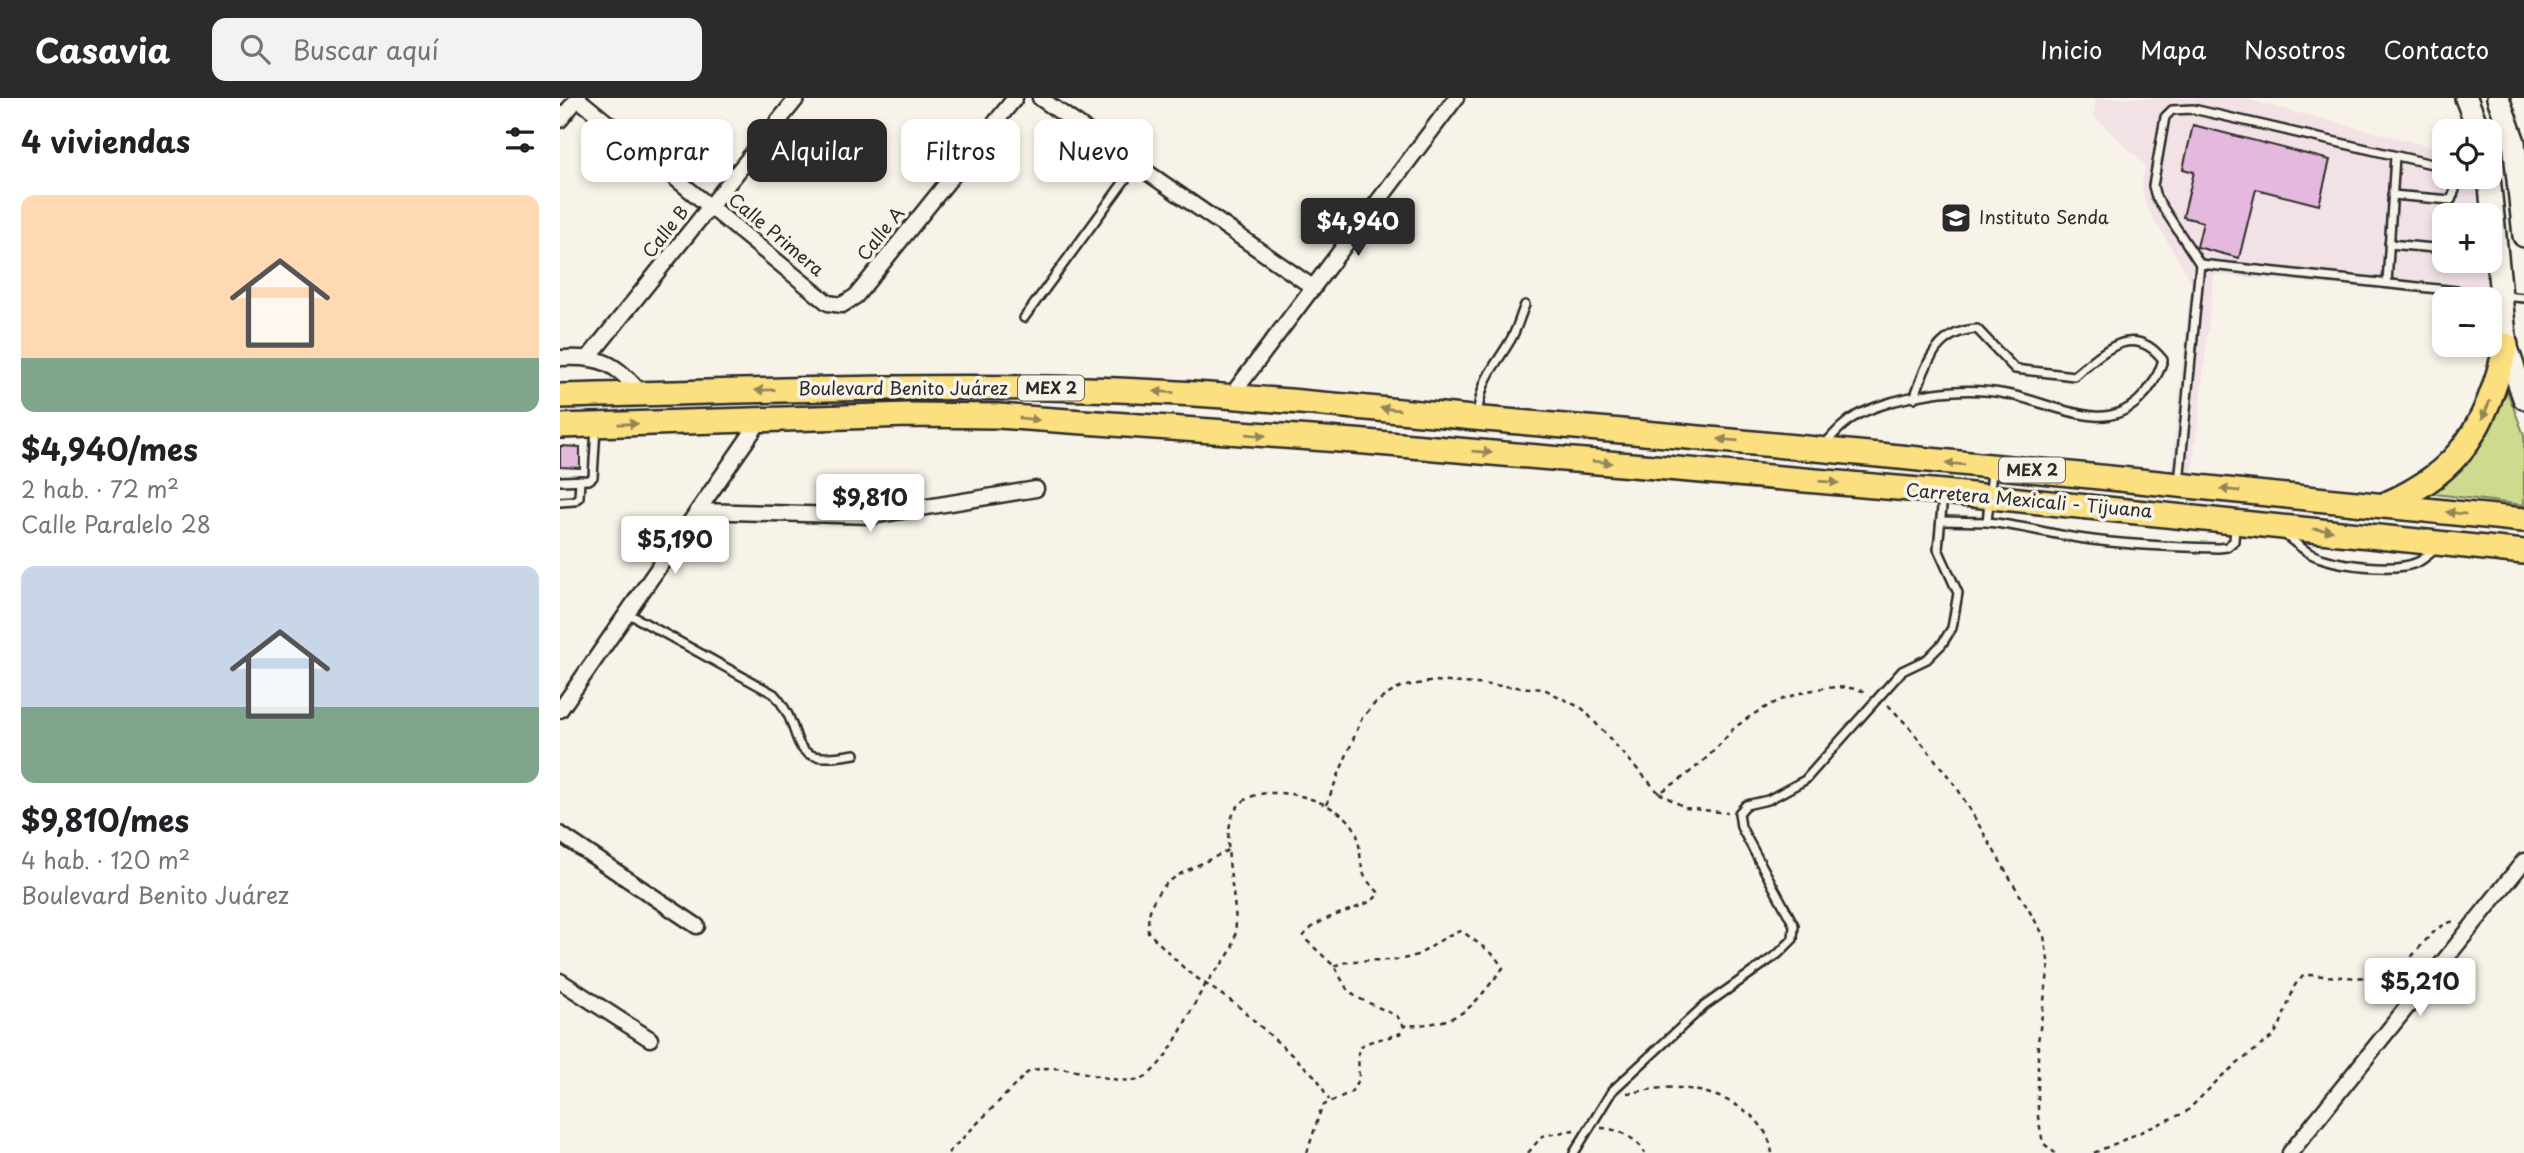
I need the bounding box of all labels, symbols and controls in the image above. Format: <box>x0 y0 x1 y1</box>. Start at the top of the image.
search box <box>212 18 702 81</box>
text: Casavia <box>35 24 170 74</box>
icon: search <box>236 30 274 68</box>
text: Buscar aquí <box>292 30 439 69</box>
text: Inicio <box>2041 31 2102 67</box>
text: Mapa <box>2140 31 2206 67</box>
text: Nosotros <box>2244 31 2346 67</box>
text: Contacto <box>2384 31 2489 67</box>
text: 4 viviendas <box>21 118 190 163</box>
chip: Comprar <box>581 119 733 182</box>
chip: Alquilar <box>747 119 887 182</box>
chip: Filtros <box>901 119 1020 182</box>
chip: Nuevo <box>1034 119 1153 182</box>
map controls <box>2432 119 2502 357</box>
button: locate <box>2432 119 2502 189</box>
icon: filters <box>501 121 539 159</box>
street label: Calle Primera <box>723 186 831 282</box>
pin: $4,940 <box>1301 198 1415 258</box>
street label: Calle B <box>635 199 694 263</box>
street label: Calle A <box>850 200 910 266</box>
school or university icon: Instituto Senda <box>1939 201 1973 235</box>
text: $4,940 <box>1317 203 1399 238</box>
place label: Instituto Senda <box>1979 203 2109 230</box>
button: + <box>2432 203 2502 273</box>
icon: home <box>217 240 343 366</box>
button: − <box>2432 287 2502 357</box>
street label: Boulevard Benito Juárez <box>798 374 1008 401</box>
road number: MEX 2 <box>1018 376 1084 400</box>
one-way arrow <box>754 385 776 396</box>
one-way arrow <box>1152 387 1174 398</box>
one-way arrow <box>2481 400 2492 421</box>
one-way arrow <box>1379 403 1401 414</box>
one-way arrow <box>1018 414 1040 425</box>
one-way arrow <box>617 418 639 429</box>
text: $4,940/mes <box>21 426 198 471</box>
one-way arrow <box>1245 430 1267 441</box>
one-way arrow <box>1717 434 1739 445</box>
one-way arrow <box>1472 447 1494 458</box>
one-way arrow <box>1591 457 1613 468</box>
one-way arrow <box>1943 458 1965 469</box>
road number: MEX 2 <box>1999 458 2065 482</box>
text: 2 hab. · 72 m² <box>21 471 179 506</box>
pin: $9,810 <box>813 474 927 534</box>
street label: Carretera Mexicali - Tijuana <box>1905 475 2154 524</box>
one-way arrow <box>1818 477 1840 488</box>
text: $9,810 <box>832 479 908 514</box>
one-way arrow <box>2219 484 2241 495</box>
text: Calle Paralelo 28 <box>21 506 211 541</box>
one-way arrow <box>2445 507 2467 518</box>
pin: $5,190 <box>618 517 732 576</box>
text: $5,190 <box>637 521 713 556</box>
one-way arrow <box>2312 525 2334 536</box>
icon: home <box>217 611 343 737</box>
text: $9,810/mes <box>21 797 189 842</box>
text: 4 hab. · 120 m² <box>21 842 190 877</box>
text: Boulevard Benito Juárez <box>21 877 289 912</box>
pin: $5,210 <box>2363 958 2477 1018</box>
text: $5,210 <box>2381 963 2459 998</box>

